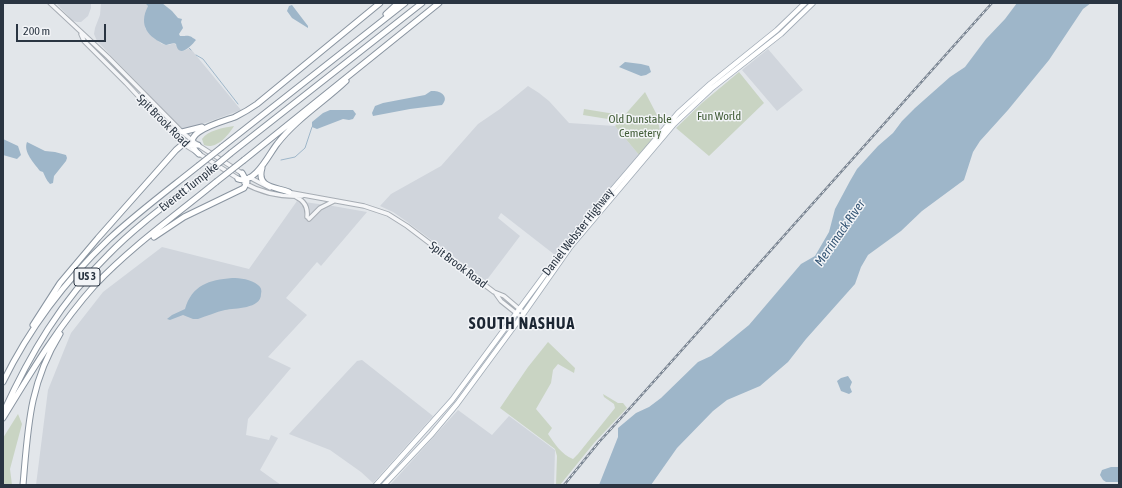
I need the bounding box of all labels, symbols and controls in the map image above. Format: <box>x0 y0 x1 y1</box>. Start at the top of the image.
scale bar <box>18 16 108 42</box>
text: 200 m <box>23 24 50 38</box>
street label: Spit Brook Road <box>134 92 192 150</box>
park label: Fun World <box>697 109 741 123</box>
park label: Old Dunstable Cemetery <box>608 112 672 140</box>
street label: Everett Turnpike <box>156 159 222 215</box>
street label: Daniel Webster Highway <box>539 185 617 279</box>
water label: Merrimack River <box>811 197 869 269</box>
street label: Spit Brook Road <box>426 239 490 291</box>
road number: US 3 <box>74 268 100 286</box>
district label: SOUTH NASHUA <box>469 314 575 334</box>

